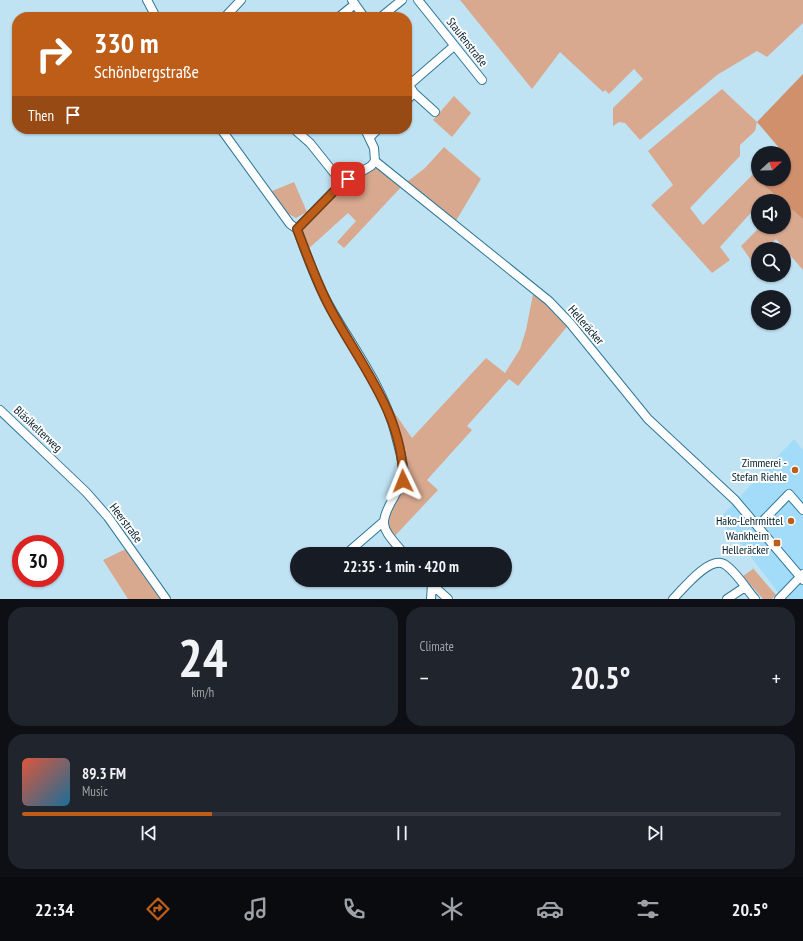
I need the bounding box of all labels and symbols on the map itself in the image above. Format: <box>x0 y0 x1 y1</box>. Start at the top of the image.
street label: Staufenstraße <box>444 14 491 69</box>
north arrow <box>751 146 791 186</box>
pin <box>331 162 365 196</box>
street label: Helleräcker <box>565 302 608 348</box>
street label: Bläsikelterweg <box>11 402 66 455</box>
place label: Zimmerei - Stefan Riehle <box>732 455 787 484</box>
position arrow <box>382 460 424 502</box>
marker: Zimmerei - Stefan Riehle <box>790 465 800 475</box>
street label: Heerstraße <box>107 500 146 546</box>
place label: Hako-Lehrmittel <box>716 513 783 528</box>
marker: Hako-Lehrmittel <box>786 516 796 526</box>
place label: Wankheim Helleräcker <box>722 528 770 557</box>
speed limit sign: 30 <box>12 535 64 587</box>
marker: Wankheim Helleräcker <box>772 538 782 548</box>

